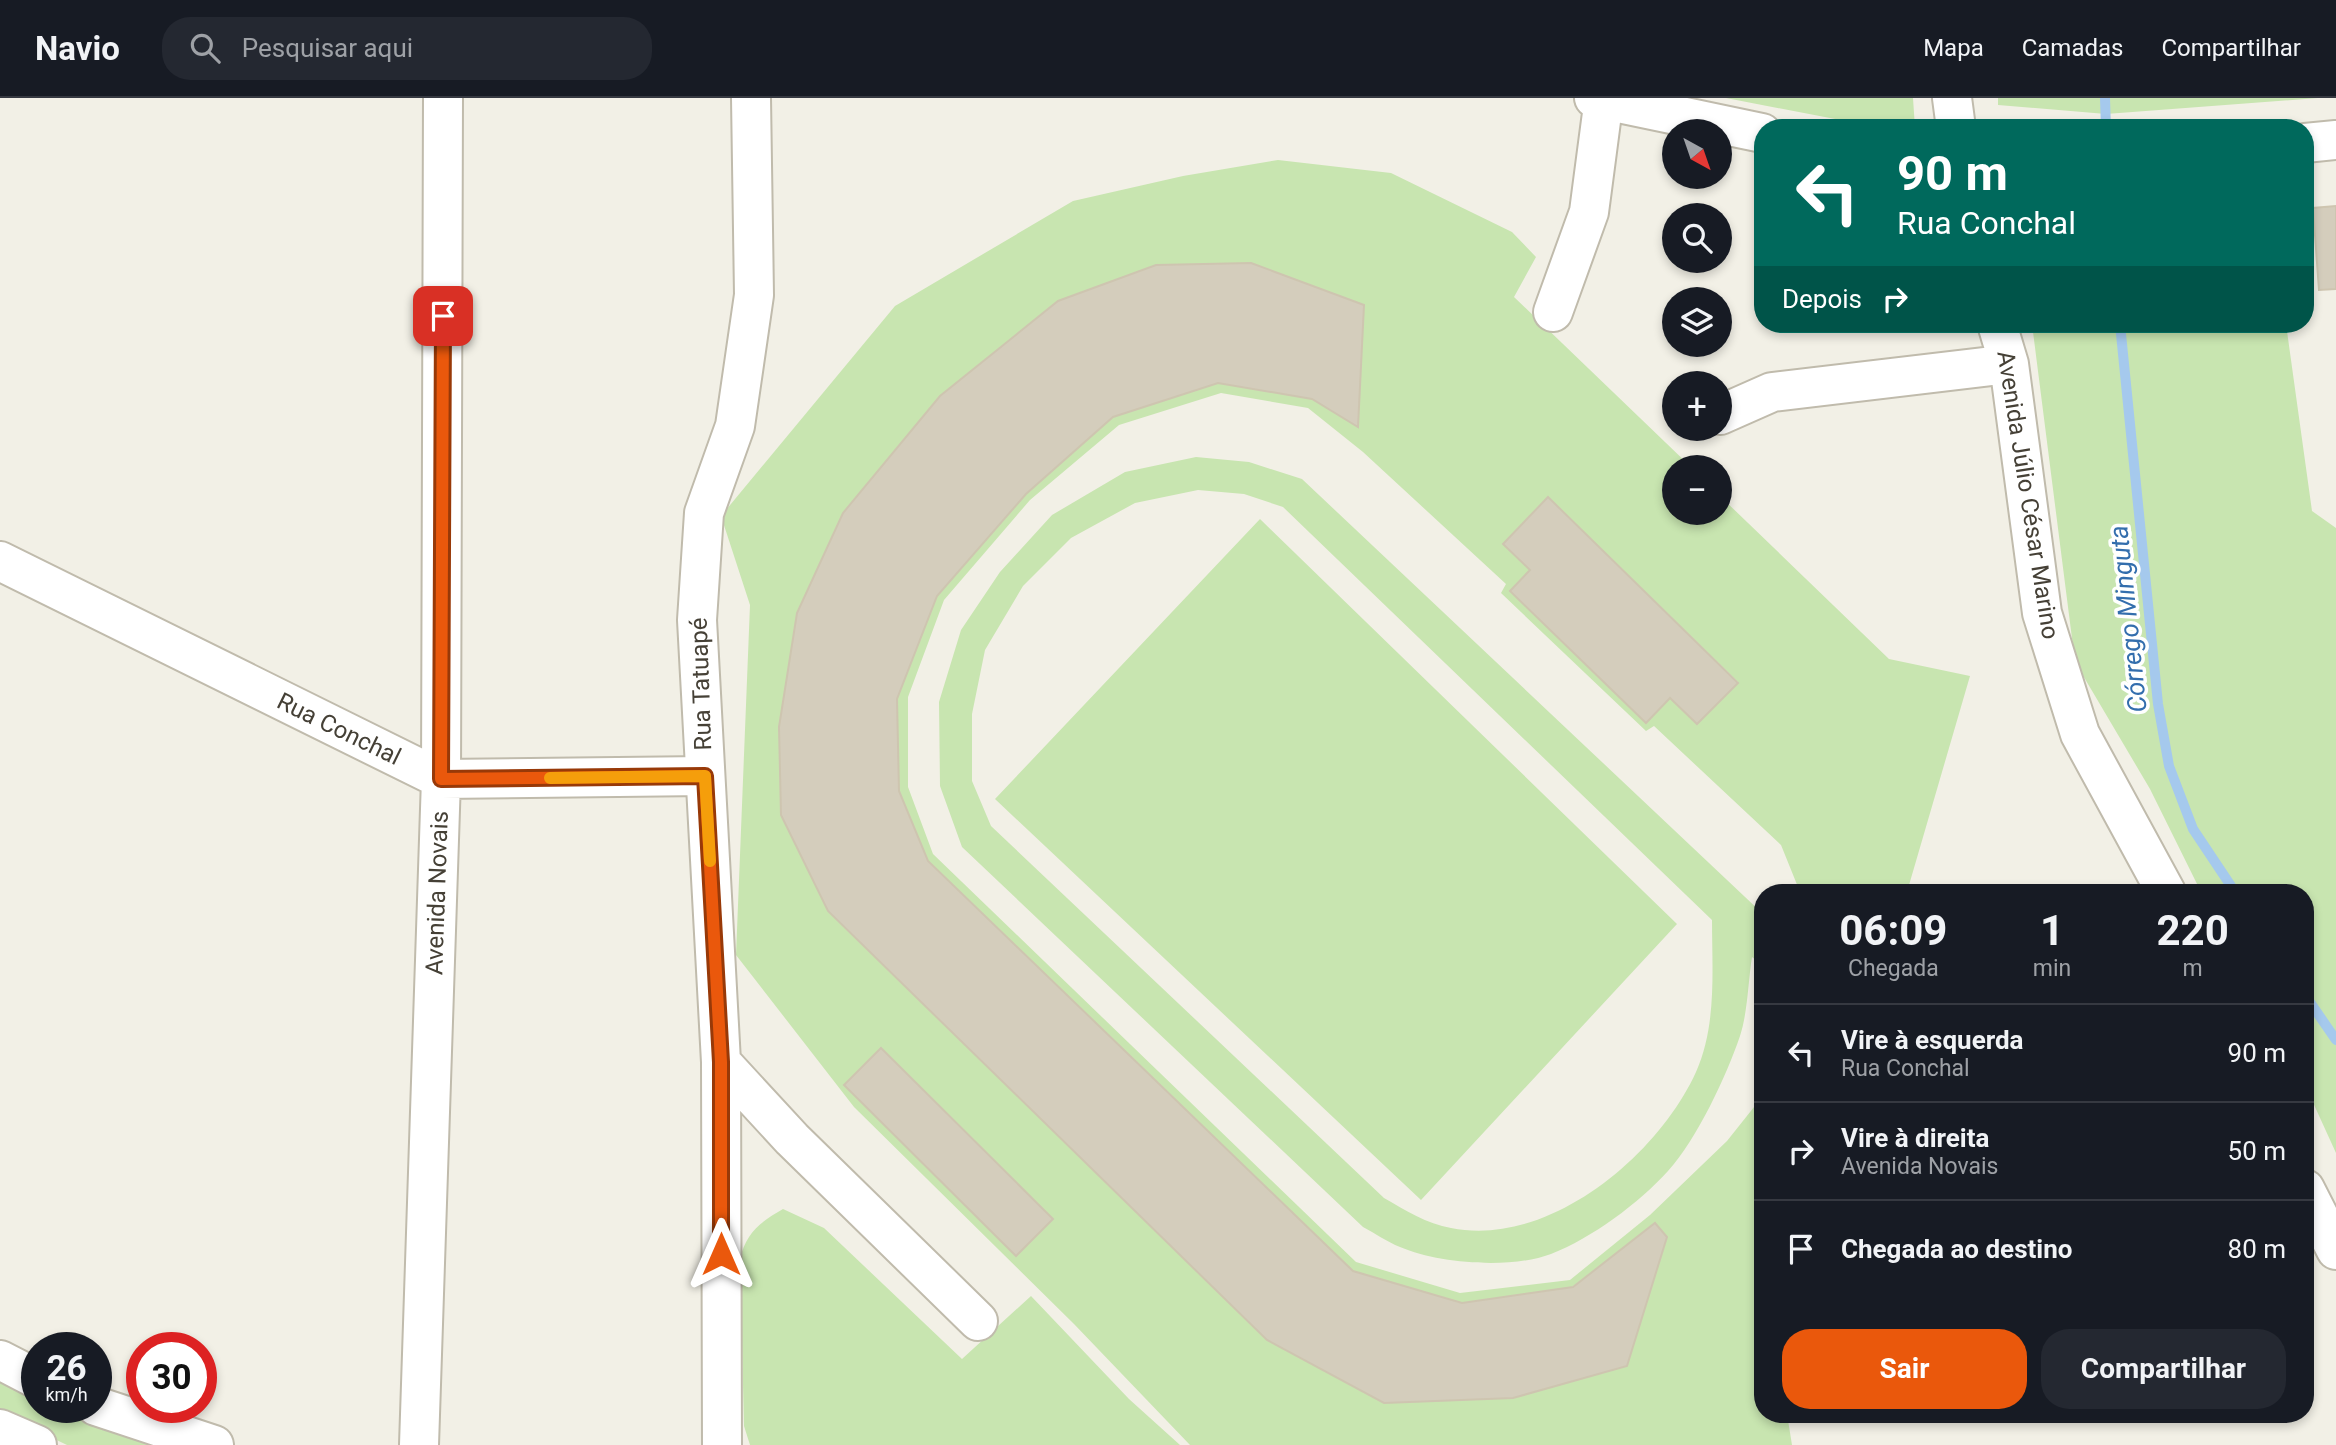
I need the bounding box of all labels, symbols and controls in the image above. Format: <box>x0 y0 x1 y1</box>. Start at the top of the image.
search box <box>162 17 652 80</box>
text: Navio <box>35 29 120 68</box>
icon: search <box>186 29 224 67</box>
text: Pesquisar aqui <box>242 33 413 63</box>
text: Mapa <box>1923 34 1984 62</box>
text: Camadas <box>2022 34 2123 62</box>
text: Compartilhar <box>2161 34 2301 62</box>
north arrow <box>1662 119 1732 189</box>
map controls <box>1662 119 1732 525</box>
text: 90 m <box>1897 145 2008 202</box>
icon: left <box>1782 147 1873 238</box>
button: search <box>1662 203 1732 273</box>
text: Rua Conchal <box>1897 204 2076 242</box>
icon: right <box>1876 280 1914 318</box>
text: Depois <box>1782 284 1862 314</box>
pin <box>413 286 473 346</box>
button: layers <box>1662 287 1732 357</box>
icon: arrive <box>424 297 462 335</box>
street label: Avenida Júlio César Marino <box>1991 349 2065 641</box>
button: + <box>1662 371 1732 441</box>
button: − <box>1662 455 1732 525</box>
water label: Córrego Minguta <box>2103 524 2153 714</box>
street label: Rua Tatuapé <box>685 617 717 751</box>
street label: Rua Conchal <box>273 687 405 771</box>
street label: Avenida Novais <box>420 810 454 976</box>
text: 06:09 <box>1839 906 1947 955</box>
text: 1 <box>2040 906 2064 955</box>
text: 220 <box>2156 906 2229 955</box>
text: Chegada <box>1848 955 1939 982</box>
text: min <box>2033 955 2071 982</box>
text: m <box>2183 955 2203 982</box>
text: Vire à esquerda <box>1841 1025 2024 1055</box>
icon: left <box>1782 1034 1820 1072</box>
text: 90 m <box>2228 1038 2286 1068</box>
text: Rua Conchal <box>1841 1055 1970 1082</box>
text: Vire à direita <box>1841 1123 1989 1153</box>
icon: right <box>1782 1132 1820 1170</box>
text: 50 m <box>2228 1136 2286 1166</box>
text: Avenida Novais <box>1841 1153 1998 1180</box>
position arrow <box>684 1217 758 1291</box>
icon: arrive <box>1782 1230 1820 1268</box>
text: Chegada ao destino <box>1841 1234 2072 1264</box>
text: 80 m <box>2228 1234 2286 1264</box>
button: Sair <box>1782 1329 2027 1409</box>
button: Compartilhar <box>2041 1329 2286 1409</box>
speed limit sign: 30 <box>126 1332 217 1423</box>
text: 26 <box>46 1348 87 1389</box>
text: km/h <box>45 1384 88 1405</box>

